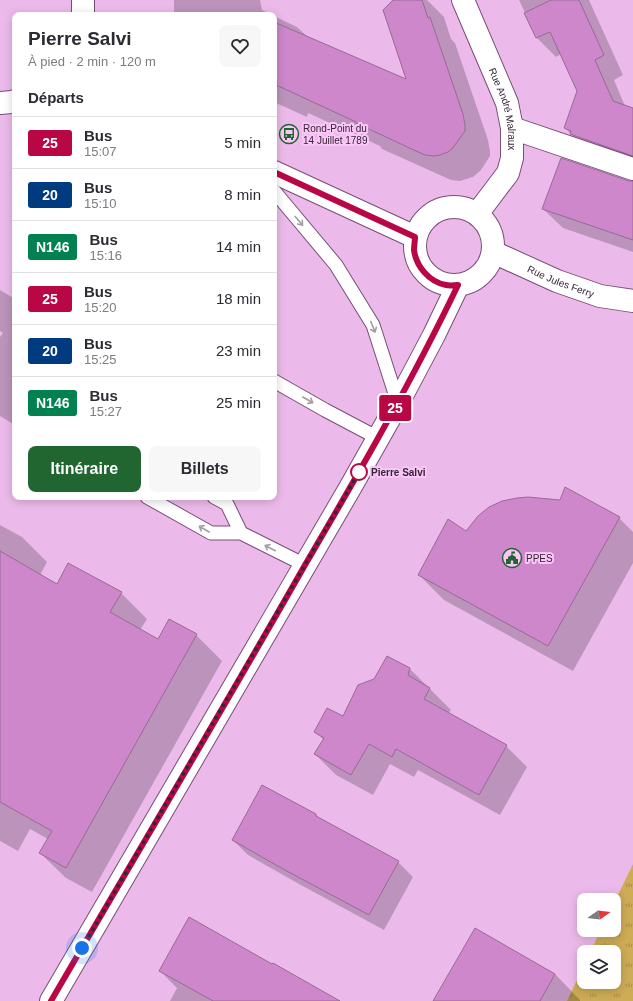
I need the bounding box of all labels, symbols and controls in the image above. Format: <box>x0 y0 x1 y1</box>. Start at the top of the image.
button: heart <box>219 25 261 67</box>
text: Pierre Salvi <box>28 28 132 49</box>
text: À pied · 2 min · 120 m <box>28 54 156 69</box>
street label: Rue André Malraux <box>487 66 518 150</box>
text: Départs <box>28 89 84 106</box>
bus stop icon: Rond-Point du 14 Juillet 1789 <box>278 123 300 145</box>
place label: Rond-Point du 14 Juillet 1789 <box>303 123 368 146</box>
text: Bus <box>84 127 112 144</box>
text: 5 min <box>224 134 261 151</box>
text: 25 <box>42 135 58 151</box>
text: 15:07 <box>84 144 117 159</box>
text: Bus <box>84 179 112 196</box>
text: 8 min <box>224 186 261 203</box>
text: 20 <box>42 187 58 203</box>
text: 15:10 <box>84 196 117 211</box>
one-way arrow <box>295 216 304 226</box>
text: Bus <box>89 231 118 248</box>
text: 14 min <box>216 238 261 255</box>
text: N146 <box>36 239 69 255</box>
text: 15:16 <box>89 248 122 263</box>
street label: Rue Jules Ferry <box>526 263 596 299</box>
text: Bus <box>84 283 112 300</box>
text: 18 min <box>216 290 261 307</box>
text: 25 <box>42 291 58 307</box>
text: 15:20 <box>84 300 117 315</box>
one-way arrow <box>370 321 378 333</box>
text: Bus <box>84 335 112 352</box>
text: 23 min <box>216 342 261 359</box>
text: 20 <box>42 343 58 359</box>
text: 15:25 <box>84 352 117 367</box>
text: Bus <box>89 387 118 404</box>
text: 25 min <box>216 394 261 411</box>
text: N146 <box>36 395 69 411</box>
line badge: 25 <box>377 395 413 421</box>
one-way arrow <box>302 397 314 405</box>
text: 25 <box>387 400 403 416</box>
text: 15:27 <box>89 404 122 419</box>
button: Itinéraire <box>28 446 141 492</box>
button: Billets <box>149 446 261 492</box>
marker: Pierre Salvi <box>350 463 368 481</box>
place label: Pierre Salvi <box>371 467 426 478</box>
one-way arrow <box>198 525 210 532</box>
one-way arrow <box>265 544 277 551</box>
public building icon: PPES <box>501 547 523 569</box>
place label: PPES <box>526 553 553 564</box>
north arrow <box>577 893 621 937</box>
map controls <box>577 893 621 989</box>
your location <box>72 938 92 958</box>
button: layers <box>577 945 621 989</box>

